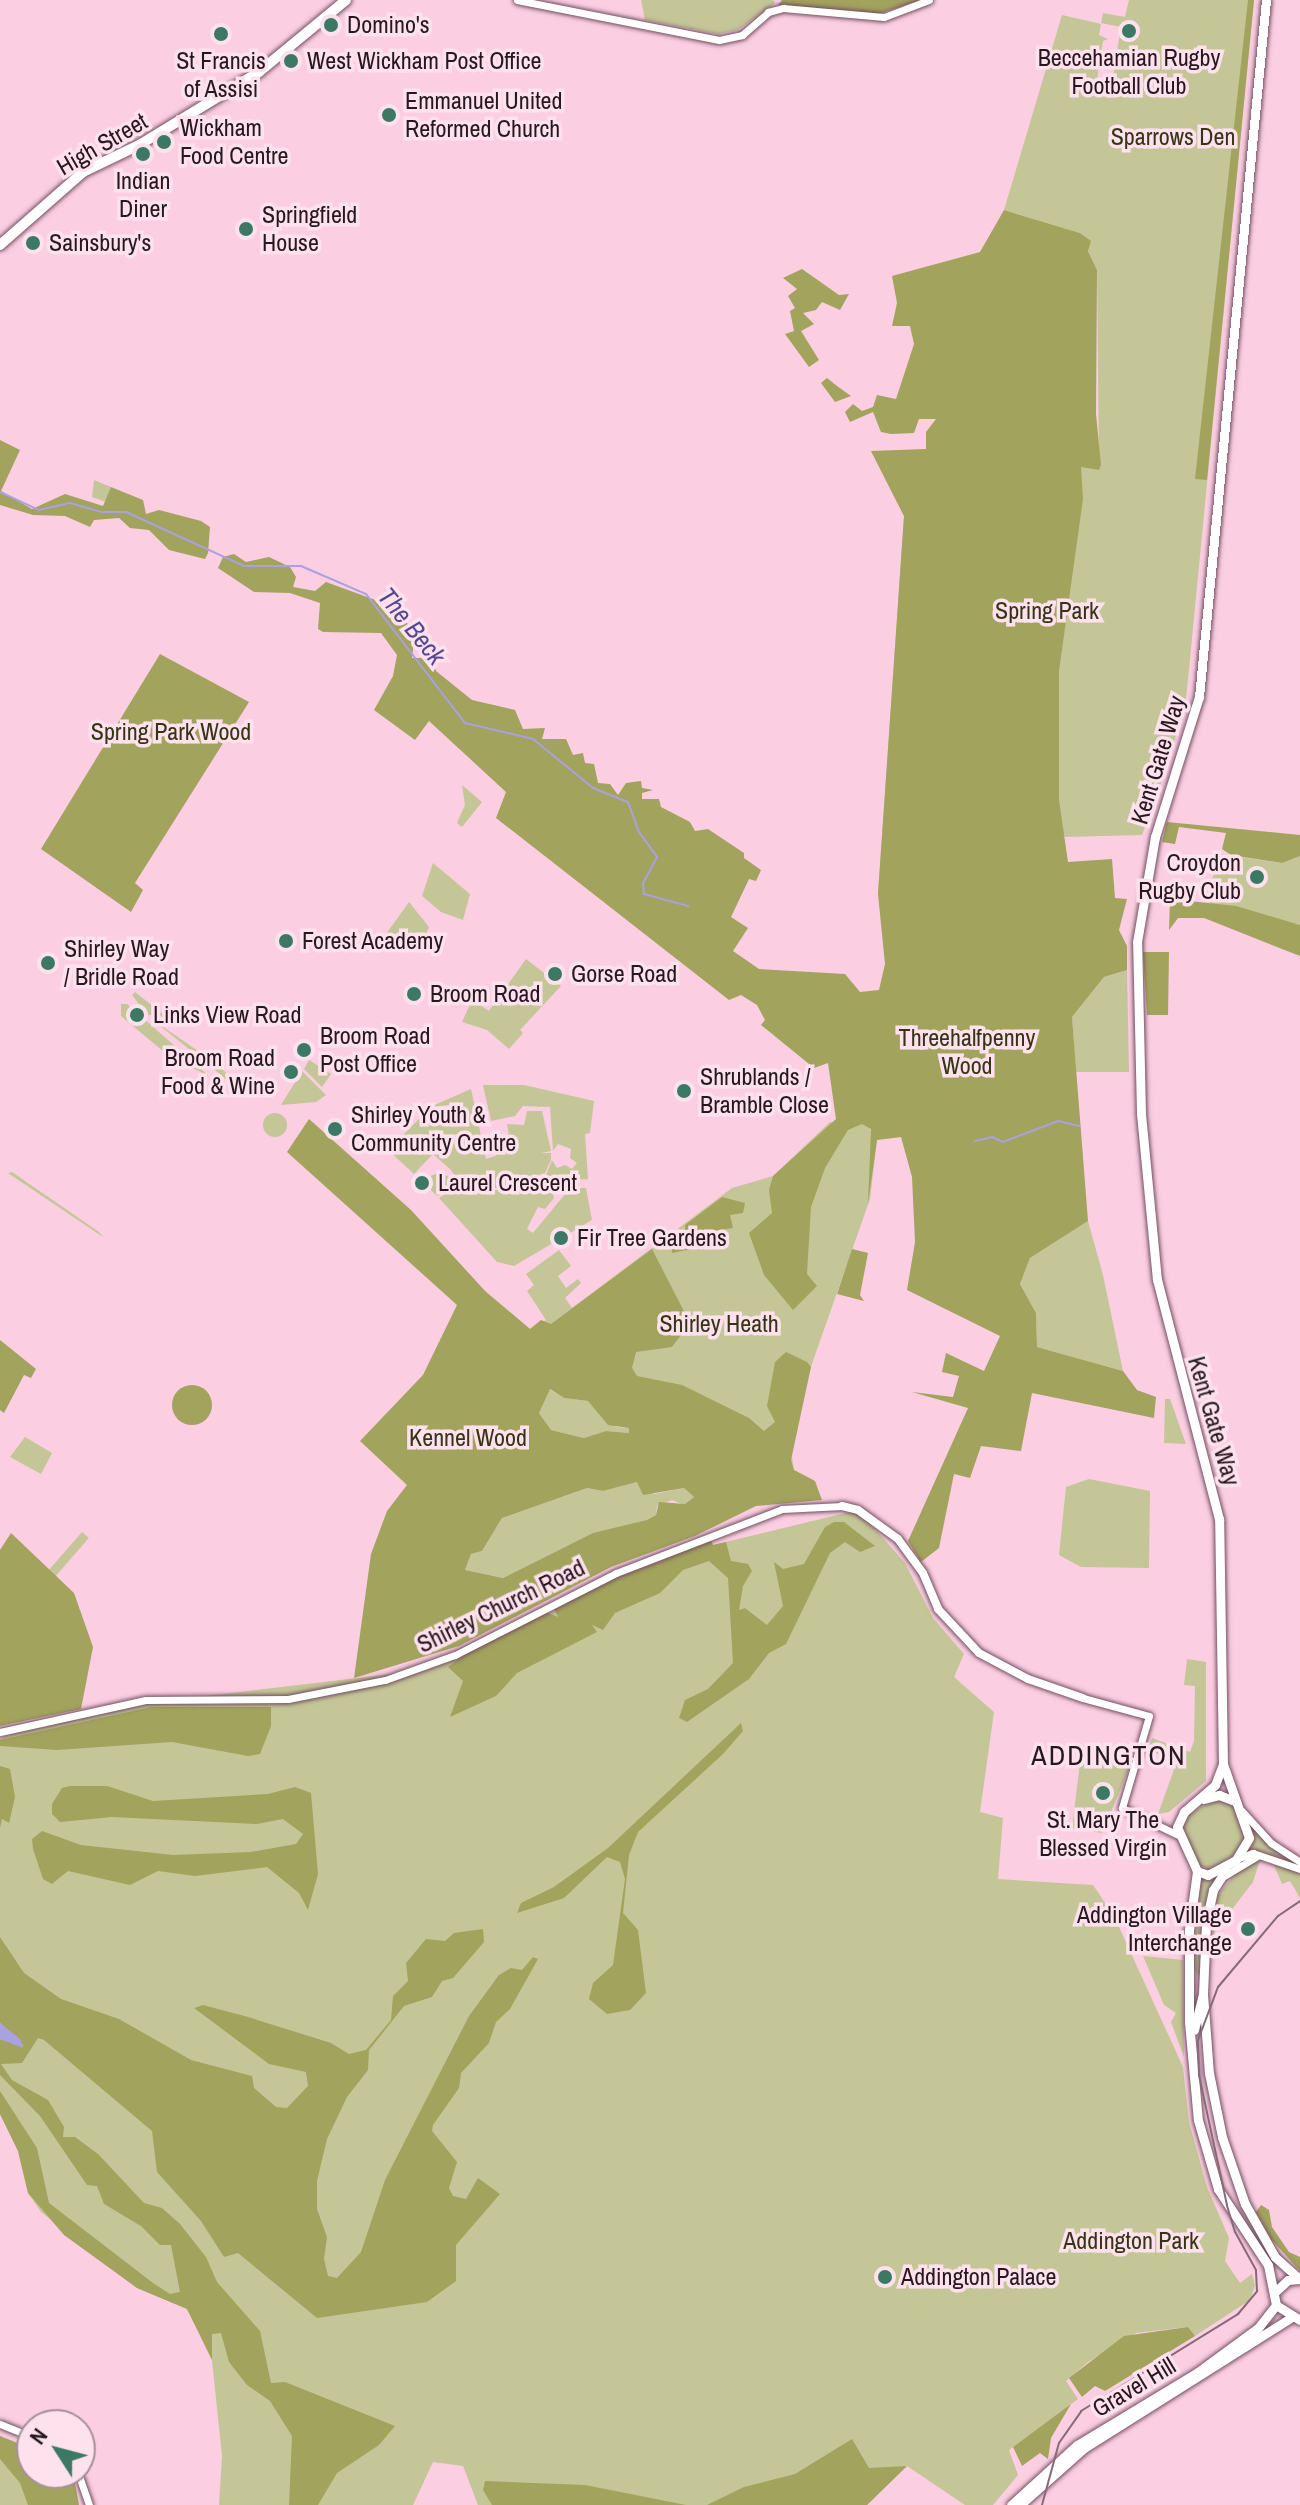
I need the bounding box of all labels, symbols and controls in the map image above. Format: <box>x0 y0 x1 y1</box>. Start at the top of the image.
place label: Domino's <box>347 11 430 39</box>
marker: Domino's <box>322 16 340 34</box>
marker: Beccehamian Rugby Football Club <box>1120 22 1138 40</box>
marker: St Francis of Assisi <box>212 25 230 43</box>
place label: Beccehamian Rugby Football Club <box>1038 44 1220 100</box>
place label: St Francis of Assisi <box>176 47 266 103</box>
place label: West Wickham Post Office <box>307 47 541 75</box>
marker: West Wickham Post Office <box>282 52 300 70</box>
place label: Emmanuel United Reformed Church <box>405 87 563 143</box>
marker: Emmanuel United Reformed Church <box>380 106 398 124</box>
street label: High Street <box>52 107 152 181</box>
place label: Wickham Food Centre <box>180 114 288 170</box>
park label: Sparrows Den <box>1111 123 1235 151</box>
marker: Wickham Food Centre <box>155 133 173 151</box>
marker: Indian Diner <box>134 145 152 163</box>
place label: Indian Diner <box>116 167 170 223</box>
place label: Springfield House <box>262 201 357 257</box>
marker: Springfield House <box>237 220 255 238</box>
place label: Sainsbury's <box>49 229 151 257</box>
marker: Sainsbury's <box>24 234 42 252</box>
water label: The Beck <box>372 581 452 671</box>
park label: Spring Park <box>995 597 1099 625</box>
street label: Kent Gate Way <box>1125 692 1191 828</box>
park label: Spring Park Wood <box>91 718 251 746</box>
place label: Croydon Rugby Club <box>1138 849 1241 905</box>
marker: Croydon Rugby Club <box>1248 868 1266 886</box>
place label: Forest Academy <box>302 927 444 955</box>
marker: Forest Academy <box>277 932 295 950</box>
place label: Shirley Way / Bridle Road <box>64 935 179 991</box>
marker: Shirley Way / Bridle Road <box>39 954 57 972</box>
place label: Gorse Road <box>571 960 677 988</box>
marker: Gorse Road <box>546 965 564 983</box>
place label: Broom Road <box>430 980 540 1008</box>
marker: Broom Road <box>405 985 423 1003</box>
place label: Links View Road <box>153 1001 301 1029</box>
marker: Links View Road <box>128 1006 146 1024</box>
place label: Broom Road Post Office <box>320 1022 430 1078</box>
park label: Threehalfpenny Wood <box>899 1024 1035 1080</box>
marker: Broom Road Post Office <box>295 1041 313 1059</box>
place label: Broom Road Food & Wine <box>161 1044 275 1100</box>
marker: Broom Road Food & Wine <box>282 1063 300 1081</box>
place label: Shrublands / Bramble Close <box>700 1063 829 1119</box>
marker: Shrublands / Bramble Close <box>675 1082 693 1100</box>
place label: Shirley Youth & Community Centre <box>351 1101 516 1157</box>
marker: Shirley Youth & Community Centre <box>326 1120 344 1138</box>
place label: Laurel Crescent <box>438 1169 577 1197</box>
marker: Laurel Crescent <box>413 1174 431 1192</box>
place label: Fir Tree Gardens <box>577 1224 727 1252</box>
marker: Fir Tree Gardens <box>552 1229 570 1247</box>
park label: Shirley Heath <box>659 1310 779 1338</box>
street label: Kent Gate Way <box>1182 1353 1246 1489</box>
park label: Kennel Wood <box>409 1424 527 1452</box>
street label: Shirley Church Road <box>413 1553 589 1659</box>
district label: ADDINGTON <box>1031 1738 1187 1772</box>
marker: St. Mary The Blessed Virgin <box>1094 1784 1112 1802</box>
place label: St. Mary The Blessed Virgin <box>1039 1806 1167 1862</box>
place label: Addington Village Interchange <box>1077 1901 1232 1957</box>
marker: Addington Village Interchange <box>1239 1920 1257 1938</box>
park label: Addington Park <box>1063 2227 1199 2255</box>
place label: Addington Palace <box>901 2263 1056 2291</box>
marker: Addington Palace <box>876 2268 894 2286</box>
street label: Gravel Hill <box>1087 2351 1181 2423</box>
north arrow <box>16 2409 96 2489</box>
text: N <box>22 2422 54 2450</box>

